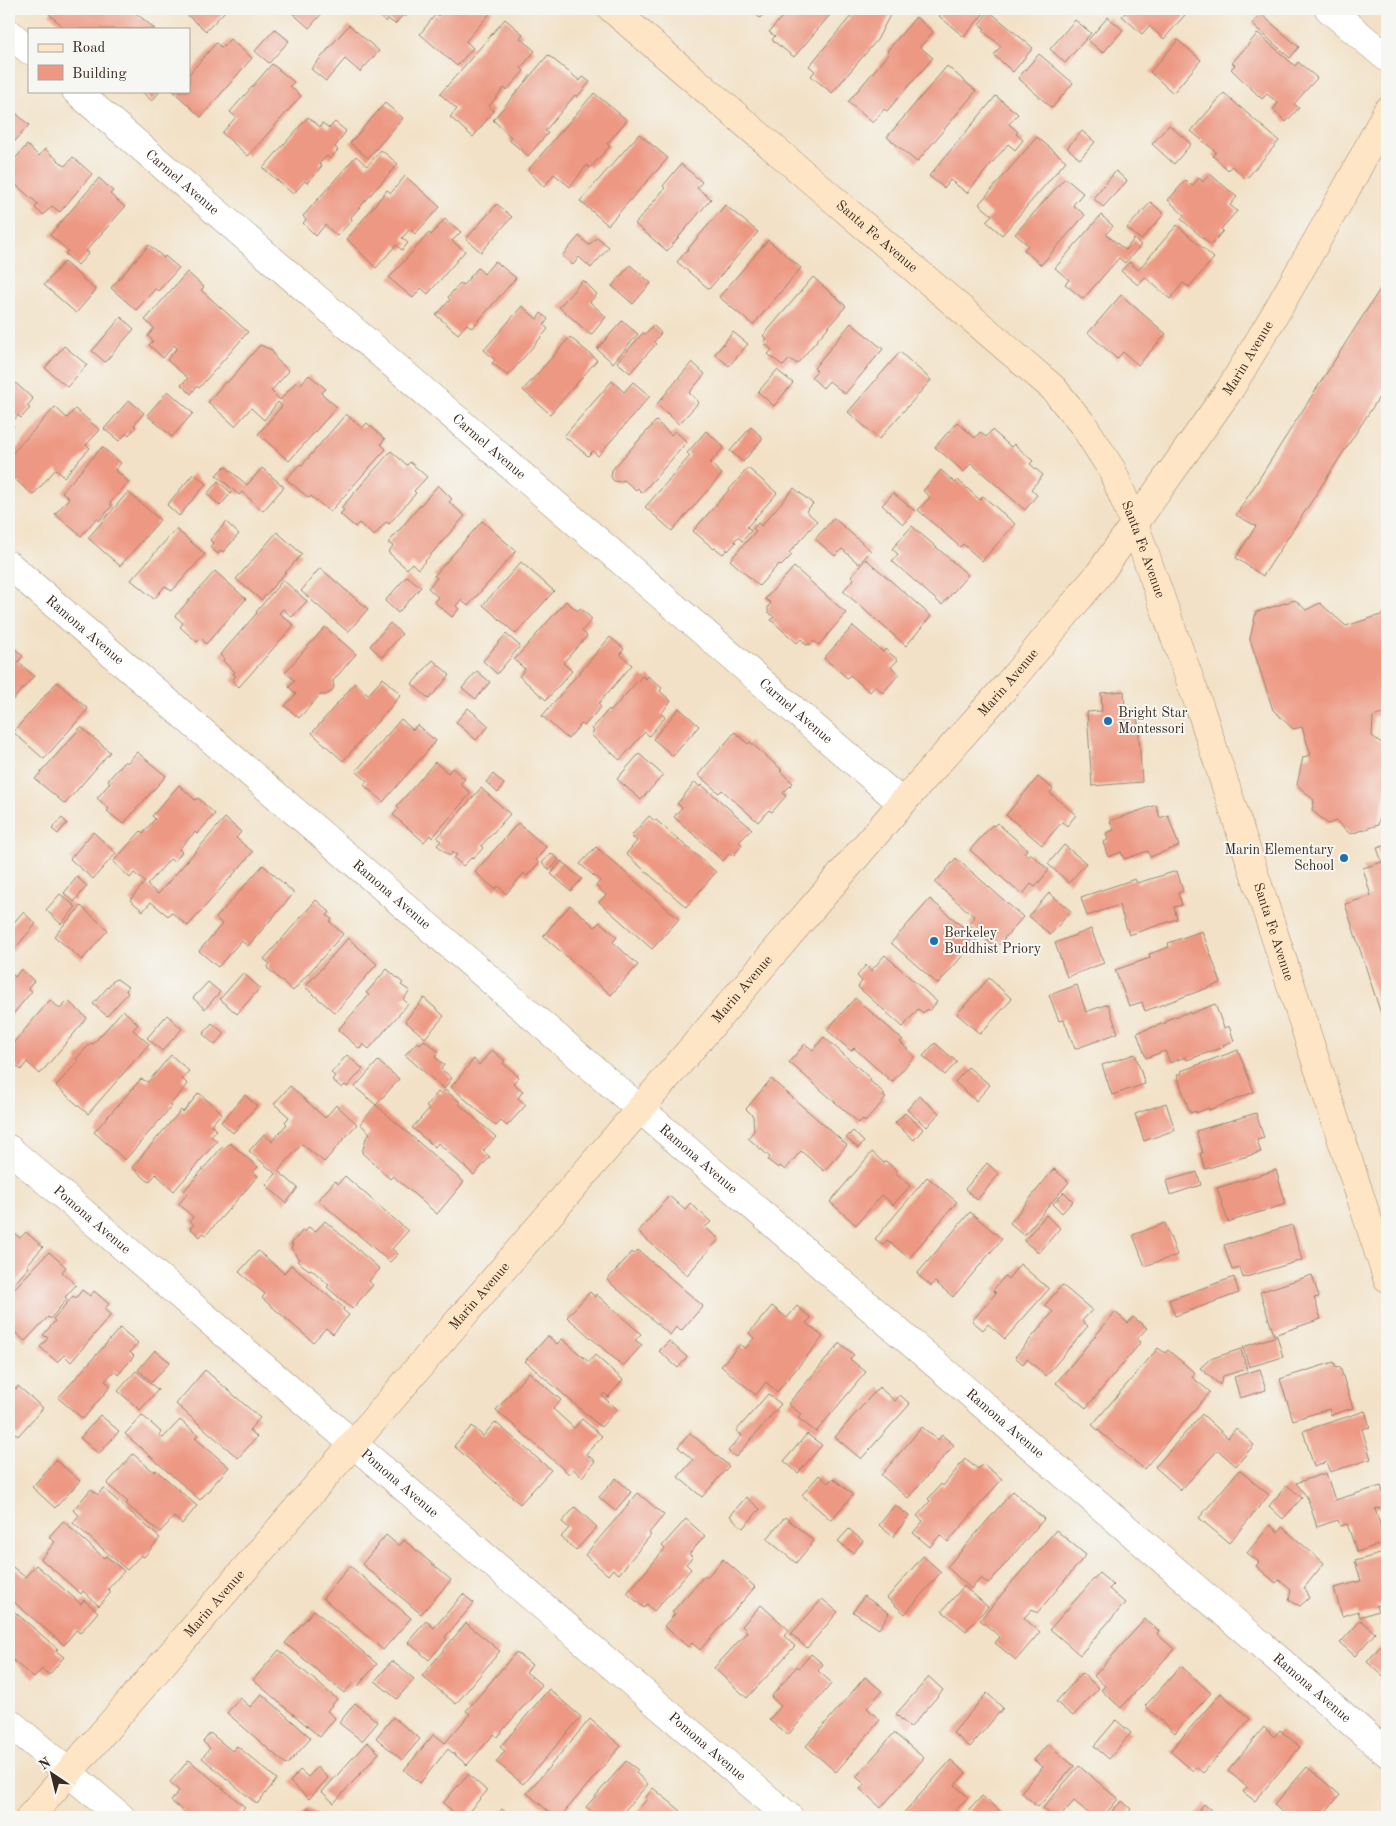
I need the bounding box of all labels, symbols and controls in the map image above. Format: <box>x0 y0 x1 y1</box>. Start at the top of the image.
legend <box>28 28 190 92</box>
text: Road <box>72 41 106 56</box>
text: Building <box>72 67 127 82</box>
street label: Carmel Avenue <box>143 147 221 218</box>
street label: Santa Fe Avenue <box>833 198 920 275</box>
street label: Marin Avenue <box>1221 319 1276 398</box>
street label: Carmel Avenue <box>449 412 528 482</box>
street label: Santa Fe Avenue <box>1119 499 1167 600</box>
street label: Ramona Avenue <box>43 593 126 668</box>
street label: Marin Avenue <box>976 646 1041 719</box>
street label: Carmel Avenue <box>756 676 835 747</box>
place label: Bright Star Montessori <box>1118 706 1188 736</box>
marker: Bright Star Montessori <box>1102 715 1114 727</box>
place label: Marin Elementary School <box>1224 843 1335 873</box>
marker: Marin Elementary School <box>1338 852 1350 864</box>
street label: Ramona Avenue <box>350 857 433 932</box>
street label: Santa Fe Avenue <box>1251 881 1296 983</box>
place label: Berkeley Buddhist Priory <box>944 926 1042 956</box>
marker: Berkeley Buddhist Priory <box>928 935 940 947</box>
street label: Marin Avenue <box>710 953 775 1026</box>
street label: Ramona Avenue <box>657 1122 740 1196</box>
street label: Pomona Avenue <box>50 1183 133 1257</box>
street label: Marin Avenue <box>447 1260 512 1333</box>
street label: Ramona Avenue <box>963 1386 1047 1461</box>
street label: Pomona Avenue <box>358 1447 441 1520</box>
street label: Marin Avenue <box>182 1567 247 1640</box>
street label: Ramona Avenue <box>1270 1651 1353 1725</box>
street label: Pomona Avenue <box>666 1710 748 1784</box>
north arrow <box>28 1748 78 1798</box>
text: N <box>37 1755 54 1773</box>

